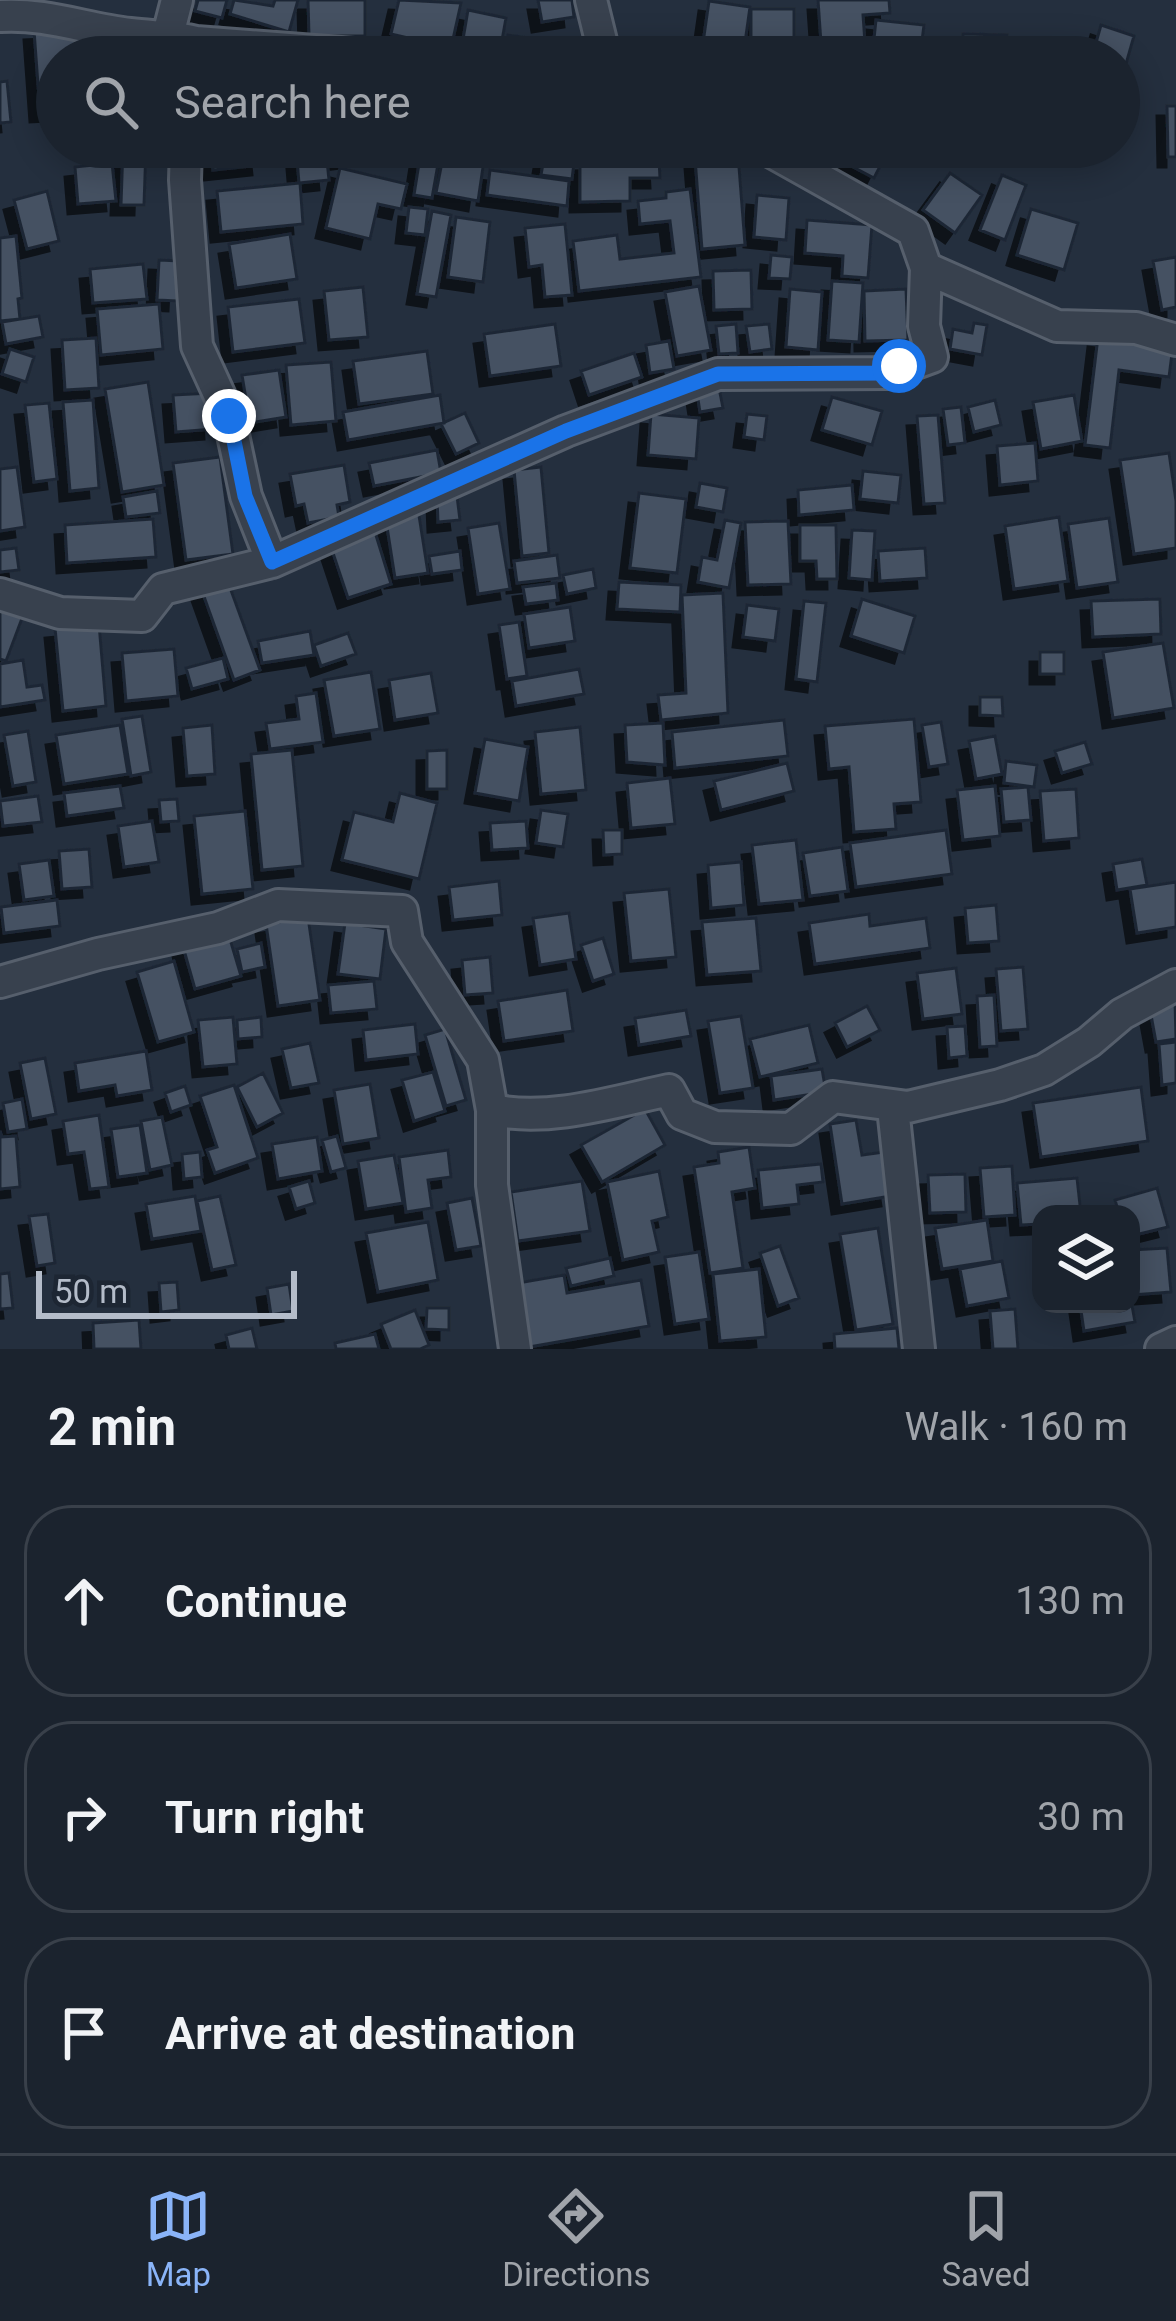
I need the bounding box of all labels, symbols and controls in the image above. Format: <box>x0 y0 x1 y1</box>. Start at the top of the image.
search box <box>36 36 1140 168</box>
icon: search <box>78 69 144 135</box>
text: Search here <box>174 76 411 129</box>
route start <box>872 339 926 393</box>
route end <box>202 389 256 443</box>
map controls <box>1032 1205 1140 1313</box>
button: layers <box>1032 1205 1140 1313</box>
scale bar <box>36 1265 297 1318</box>
text: 50 m <box>54 1272 128 1311</box>
text: 2 min <box>48 1398 176 1457</box>
text: Walk · 160 m <box>904 1404 1128 1450</box>
icon: ahead <box>51 1568 117 1634</box>
text: Continue <box>165 1575 347 1628</box>
text: 130 m <box>1015 1578 1125 1624</box>
icon: right <box>51 1784 117 1850</box>
text: Turn right <box>165 1791 364 1844</box>
text: 30 m <box>1037 1794 1125 1840</box>
icon: arrive <box>51 2000 117 2066</box>
text: Arrive at destination <box>165 2007 576 2060</box>
tab: Map <box>145 2183 211 2294</box>
tab: Directions <box>502 2183 651 2294</box>
tab: Saved <box>941 2183 1031 2294</box>

